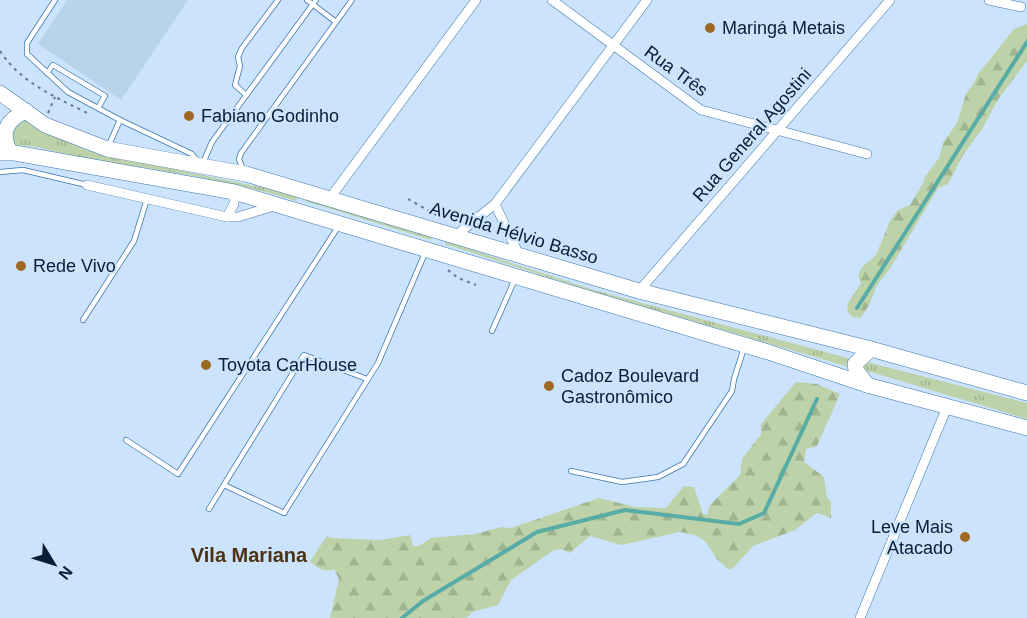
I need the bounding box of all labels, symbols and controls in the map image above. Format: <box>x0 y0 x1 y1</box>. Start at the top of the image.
place label: Maringá Metais <box>722 18 845 38</box>
marker: Maringá Metais <box>703 21 717 35</box>
street label: Rua Três <box>641 41 711 101</box>
street label: Rua General Agostini <box>689 64 815 206</box>
place label: Fabiano Godinho <box>201 106 339 126</box>
marker: Fabiano Godinho <box>182 109 196 123</box>
street label: Avenida Hélvio Basso <box>428 198 600 268</box>
place label: Rede Vivo <box>33 256 116 276</box>
marker: Rede Vivo <box>14 259 28 273</box>
place label: Toyota CarHouse <box>218 355 357 375</box>
marker: Toyota CarHouse <box>199 358 213 372</box>
place label: Cadoz Boulevard Gastronômico <box>561 366 699 407</box>
marker: Cadoz Boulevard Gastronômico <box>542 379 556 393</box>
place label: Leve Mais Atacado <box>871 517 953 558</box>
marker: Leve Mais Atacado <box>958 530 972 544</box>
north arrow <box>24 534 84 594</box>
district label: Vila Mariana <box>191 544 308 566</box>
text: N <box>55 563 76 583</box>

